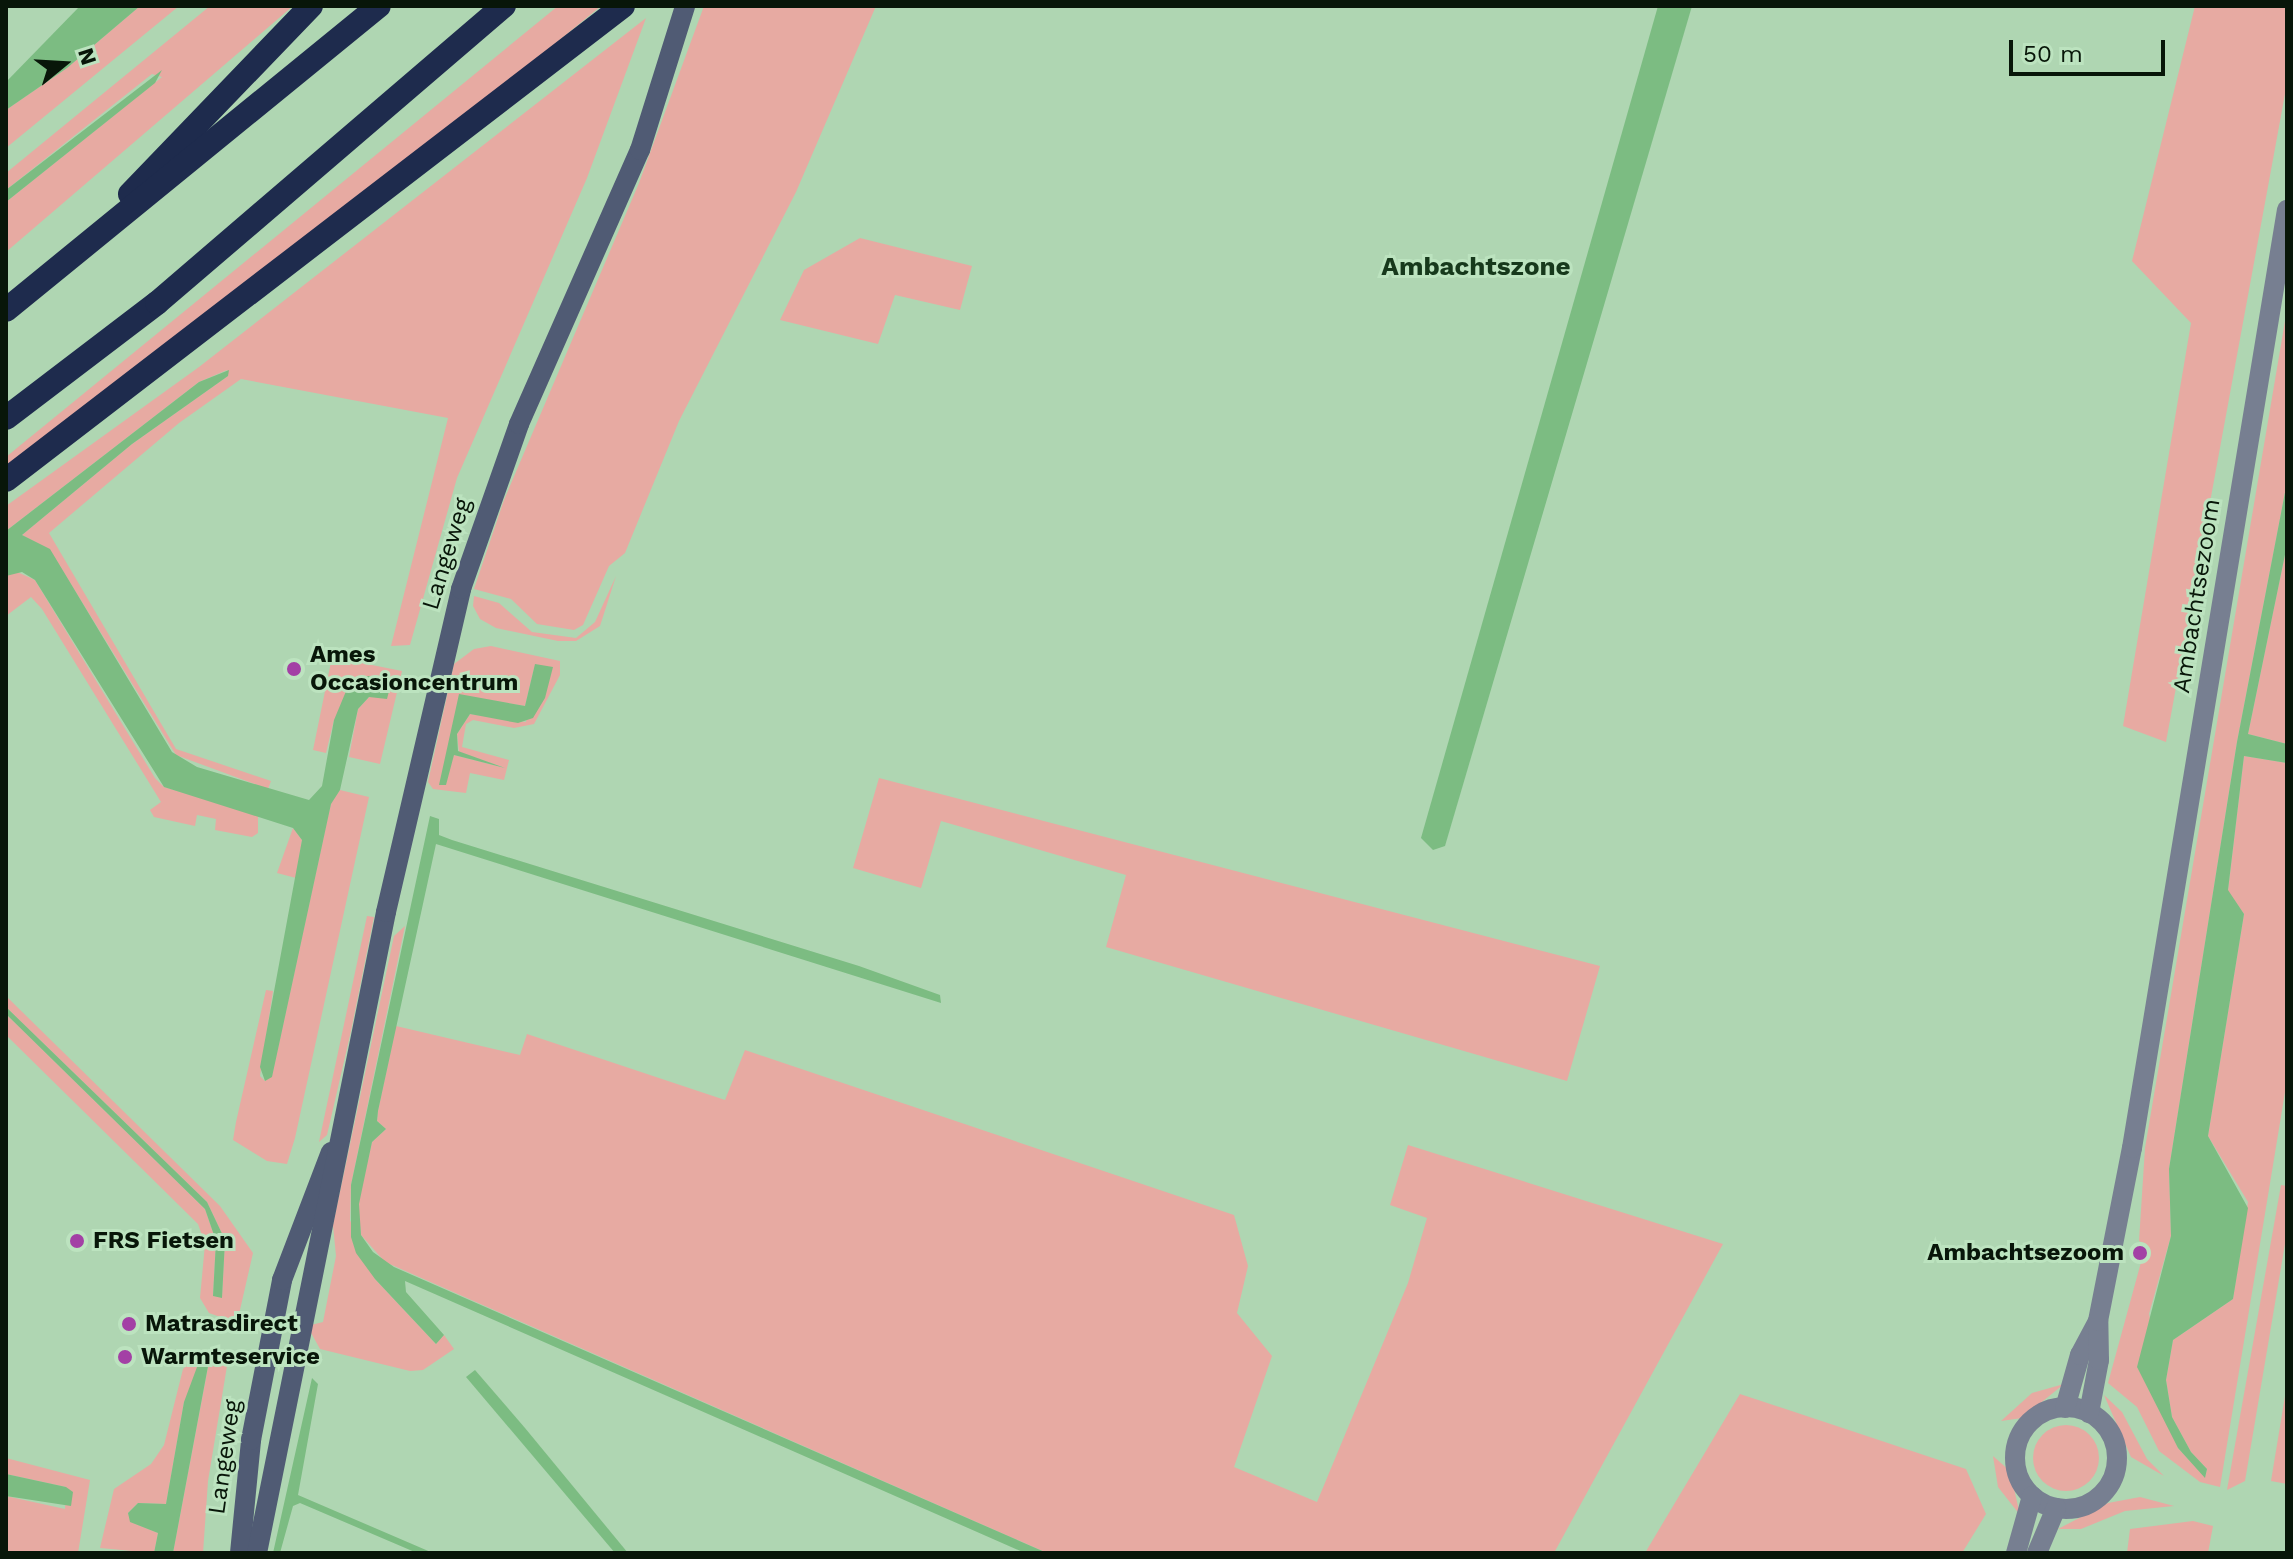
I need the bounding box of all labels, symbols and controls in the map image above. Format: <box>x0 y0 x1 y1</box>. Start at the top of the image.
north arrow <box>24 24 104 104</box>
scale bar <box>2013 24 2169 74</box>
text: 50 m <box>2023 40 2083 68</box>
text: N <box>73 45 102 68</box>
district label: Ambachtszone <box>1381 251 1571 283</box>
street label: Langeweg <box>416 495 478 613</box>
street label: Ambachtsezoom <box>2167 497 2227 695</box>
place label: Ames Occasioncentrum <box>310 641 518 697</box>
marker: Ames Occasioncentrum <box>285 660 303 678</box>
place label: FRS Fietsen <box>93 1227 234 1255</box>
marker: FRS Fietsen <box>68 1232 86 1250</box>
place label: Ambachtsezoom <box>1927 1239 2124 1267</box>
marker: Ambachtsezoom <box>2131 1244 2149 1262</box>
place label: Matrasdirect <box>145 1310 298 1338</box>
marker: Matrasdirect <box>120 1315 138 1333</box>
place label: Warmteservice <box>141 1343 320 1371</box>
marker: Warmteservice <box>116 1348 134 1366</box>
street label: Langeweg <box>203 1398 247 1516</box>

